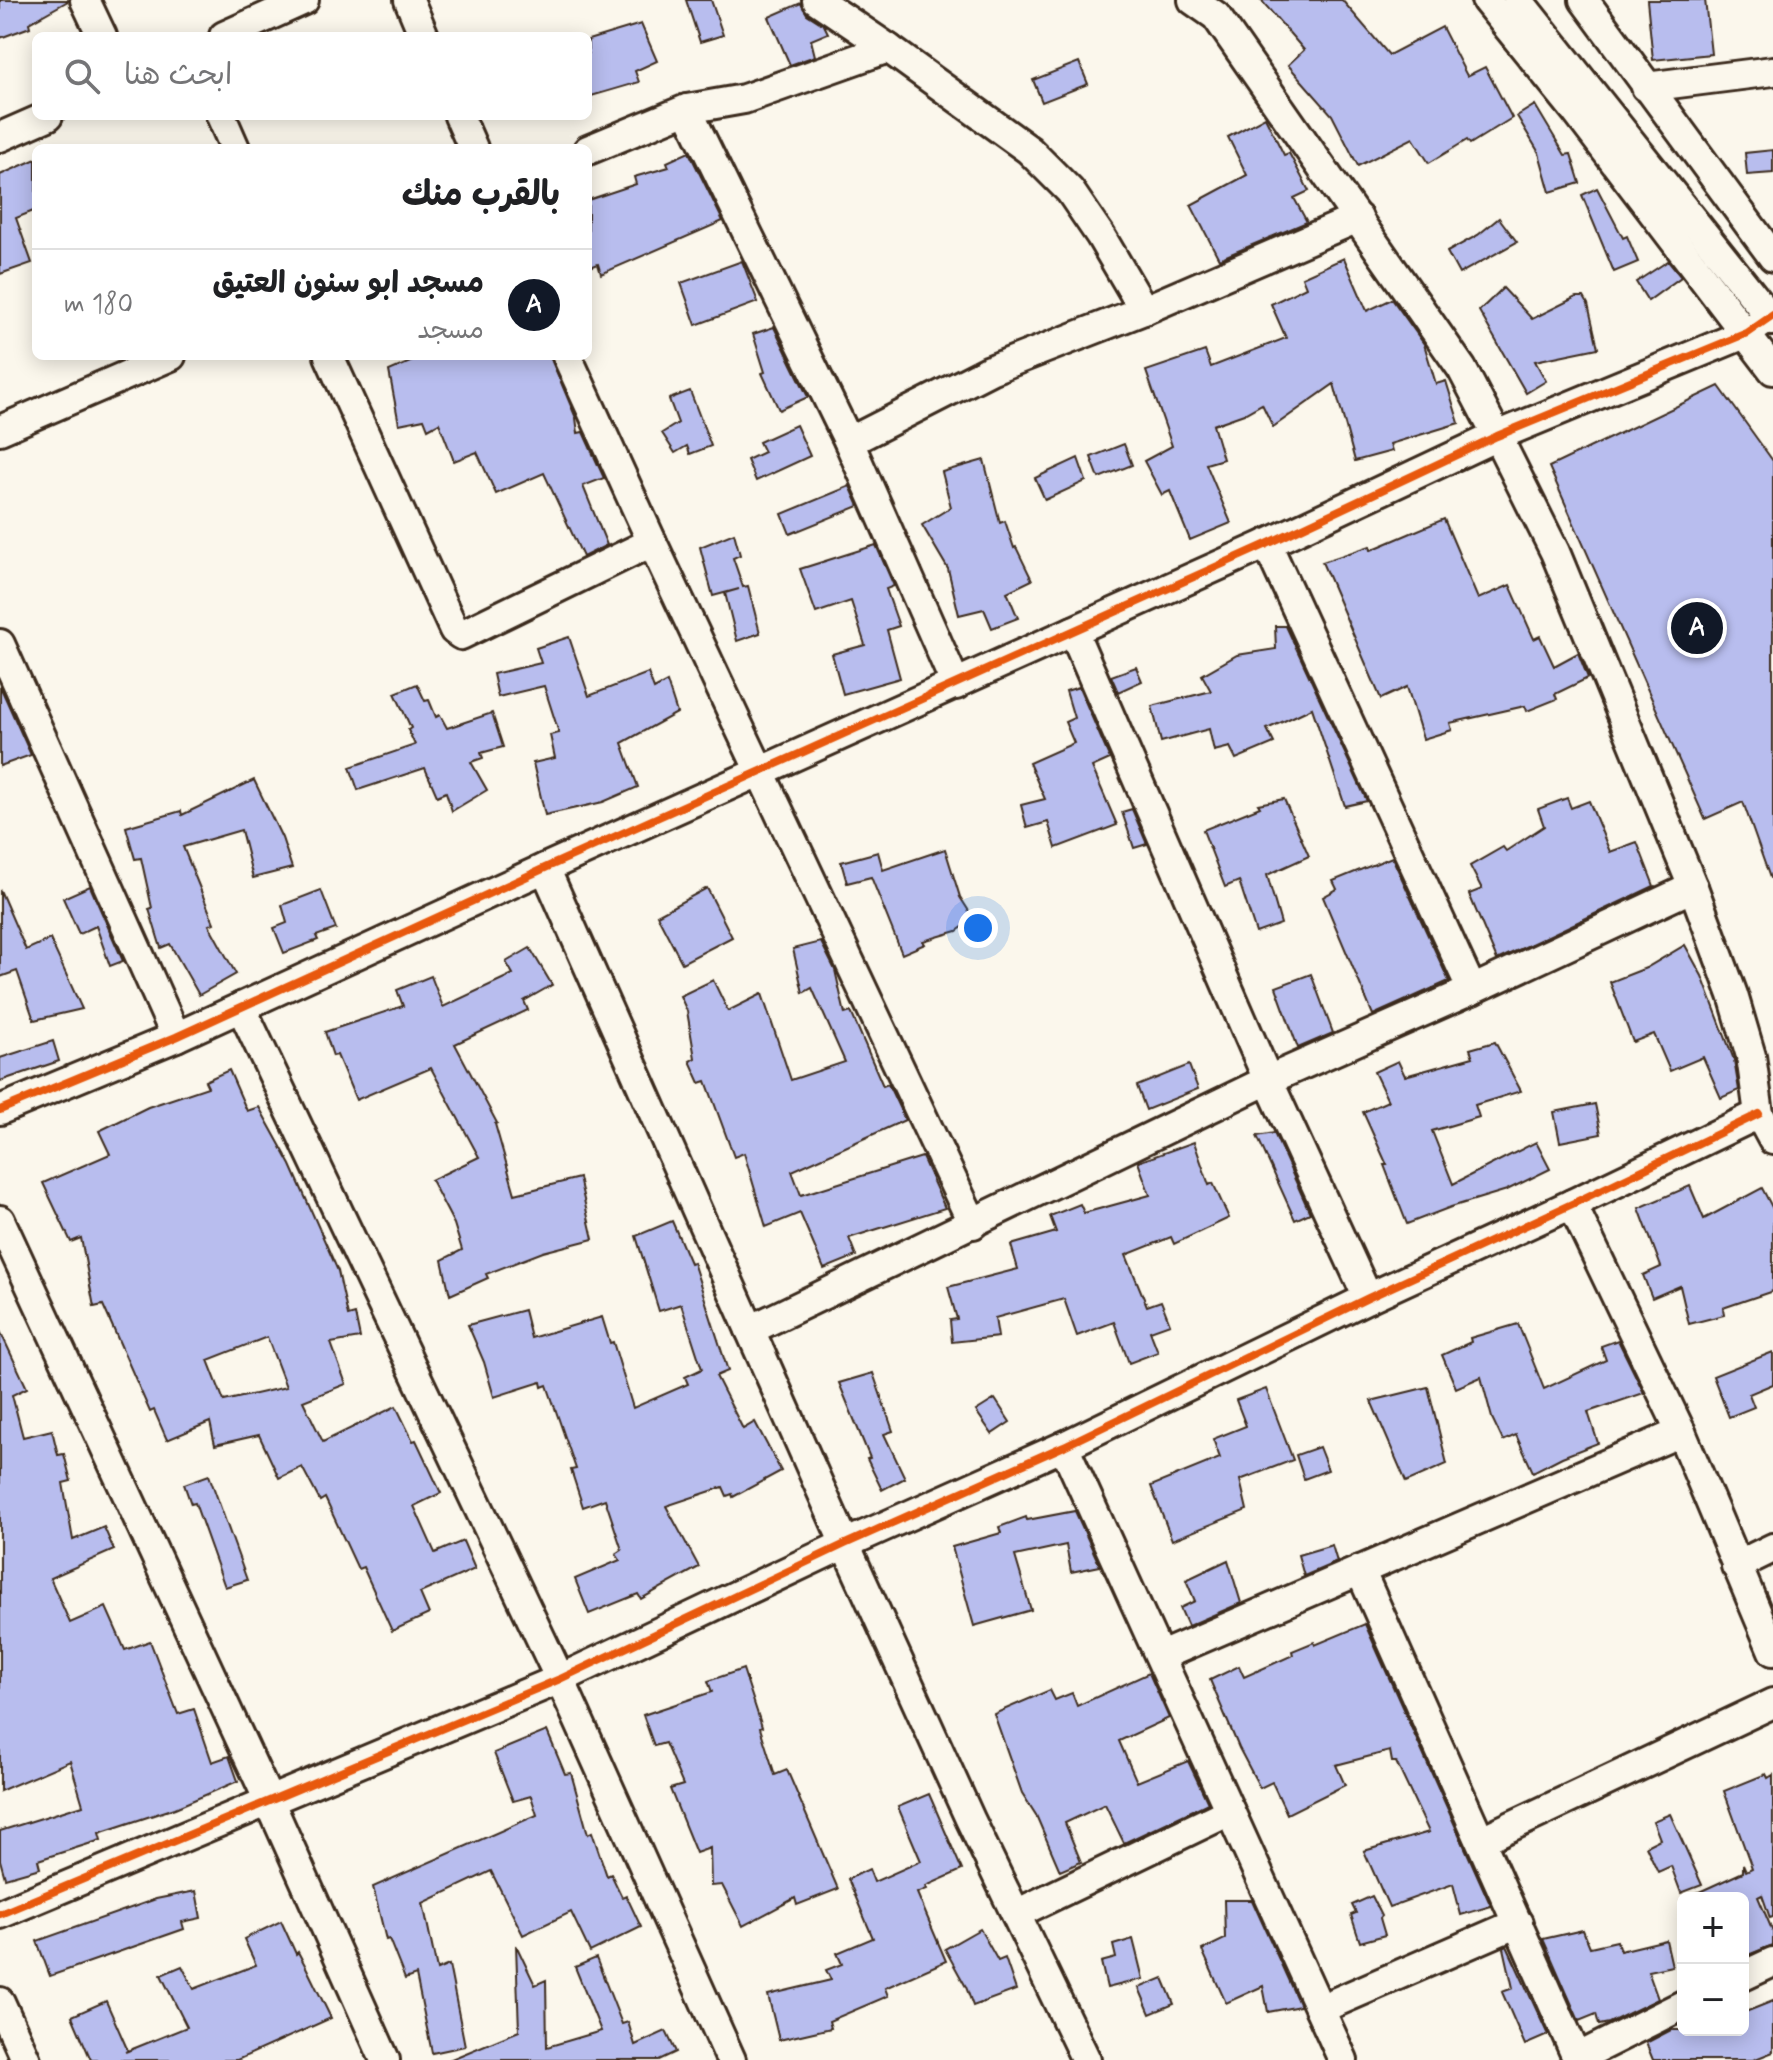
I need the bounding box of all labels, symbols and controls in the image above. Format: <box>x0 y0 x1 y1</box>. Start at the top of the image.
search box <box>32 32 592 120</box>
icon: search <box>60 54 104 98</box>
text: ابحث هنا <box>124 56 232 95</box>
text: بالقرب منك <box>402 173 560 218</box>
text: مسجد ابو سنون العتيق <box>212 264 484 303</box>
text: 180 m <box>64 288 133 322</box>
text: A <box>526 288 543 322</box>
text: مسجد <box>417 314 484 348</box>
pin: A <box>1671 598 1723 658</box>
your location <box>958 908 998 948</box>
map controls <box>1677 1892 1749 2036</box>
button: + <box>1677 1892 1749 1964</box>
button: − <box>1677 1964 1749 2036</box>

